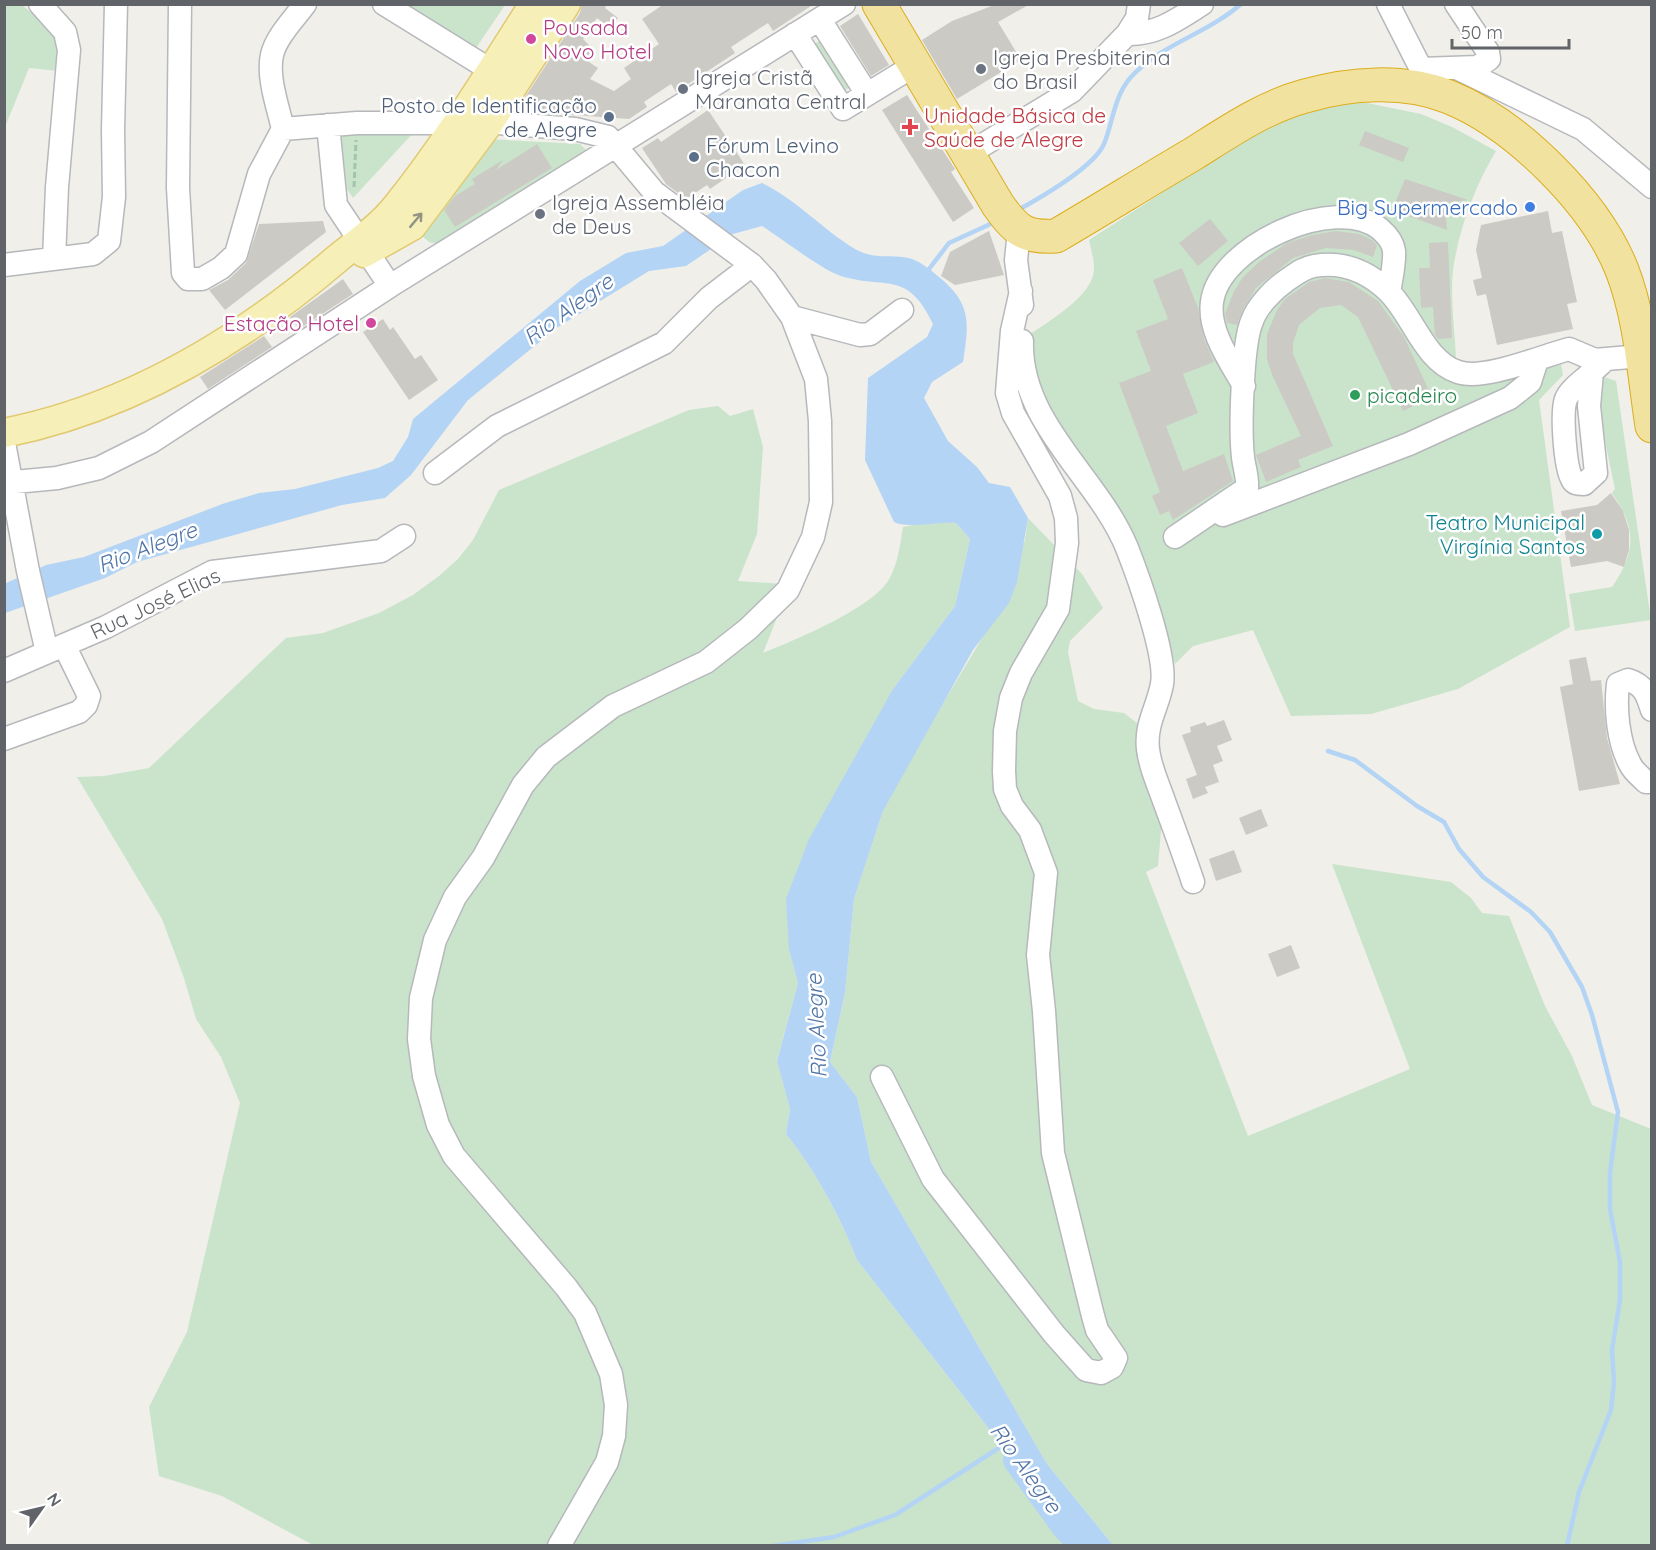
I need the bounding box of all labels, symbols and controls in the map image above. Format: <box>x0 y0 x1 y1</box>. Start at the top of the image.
scale bar <box>1452 12 1569 50</box>
place label: Pousada Novo Hotel <box>543 14 652 64</box>
text: 50 m <box>1461 21 1503 44</box>
marker: Pousada Novo Hotel <box>524 32 538 46</box>
place label: Igreja Presbiterina do Brasil <box>993 44 1170 94</box>
marker: Igreja Presbiterina do Brasil <box>974 62 988 76</box>
place label: Igreja Cristã Maranata Central <box>695 64 866 114</box>
marker: Igreja Cristã Maranata Central <box>676 82 690 96</box>
place label: Posto de Identificação de Alegre <box>381 92 597 142</box>
place label: Unidade Básica de Saúde de Alegre <box>924 102 1106 152</box>
marker: Posto de Identificação de Alegre <box>602 110 616 124</box>
marker: Unidade Básica de Saúde de Alegre <box>901 118 919 136</box>
place label: Fórum Levino Chacon <box>706 132 839 182</box>
marker: Fórum Levino Chacon <box>687 150 701 164</box>
place label: Igreja Assembléia de Deus <box>552 189 725 239</box>
place label: Big Supermercado <box>1337 194 1518 220</box>
marker: Big Supermercado <box>1523 200 1537 214</box>
marker: Igreja Assembléia de Deus <box>533 207 547 221</box>
one-way arrow <box>409 213 423 228</box>
water label: Rio Alegre <box>518 266 620 351</box>
place label: Estação Hotel <box>224 310 359 336</box>
marker: Estação Hotel <box>364 316 378 330</box>
place label: picadeiro <box>1367 382 1457 408</box>
marker: picadeiro <box>1348 388 1362 402</box>
place label: Teatro Municipal Virgínia Santos <box>1425 509 1585 559</box>
water label: Rio Alegre <box>93 515 202 579</box>
marker: Teatro Municipal Virgínia Santos <box>1590 527 1604 541</box>
street label: Rua José Elias <box>86 562 224 644</box>
water label: Rio Alegre <box>799 972 833 1079</box>
water label: Rio Alegre <box>984 1418 1069 1520</box>
north arrow <box>12 1478 72 1538</box>
text: N <box>43 1489 66 1510</box>

